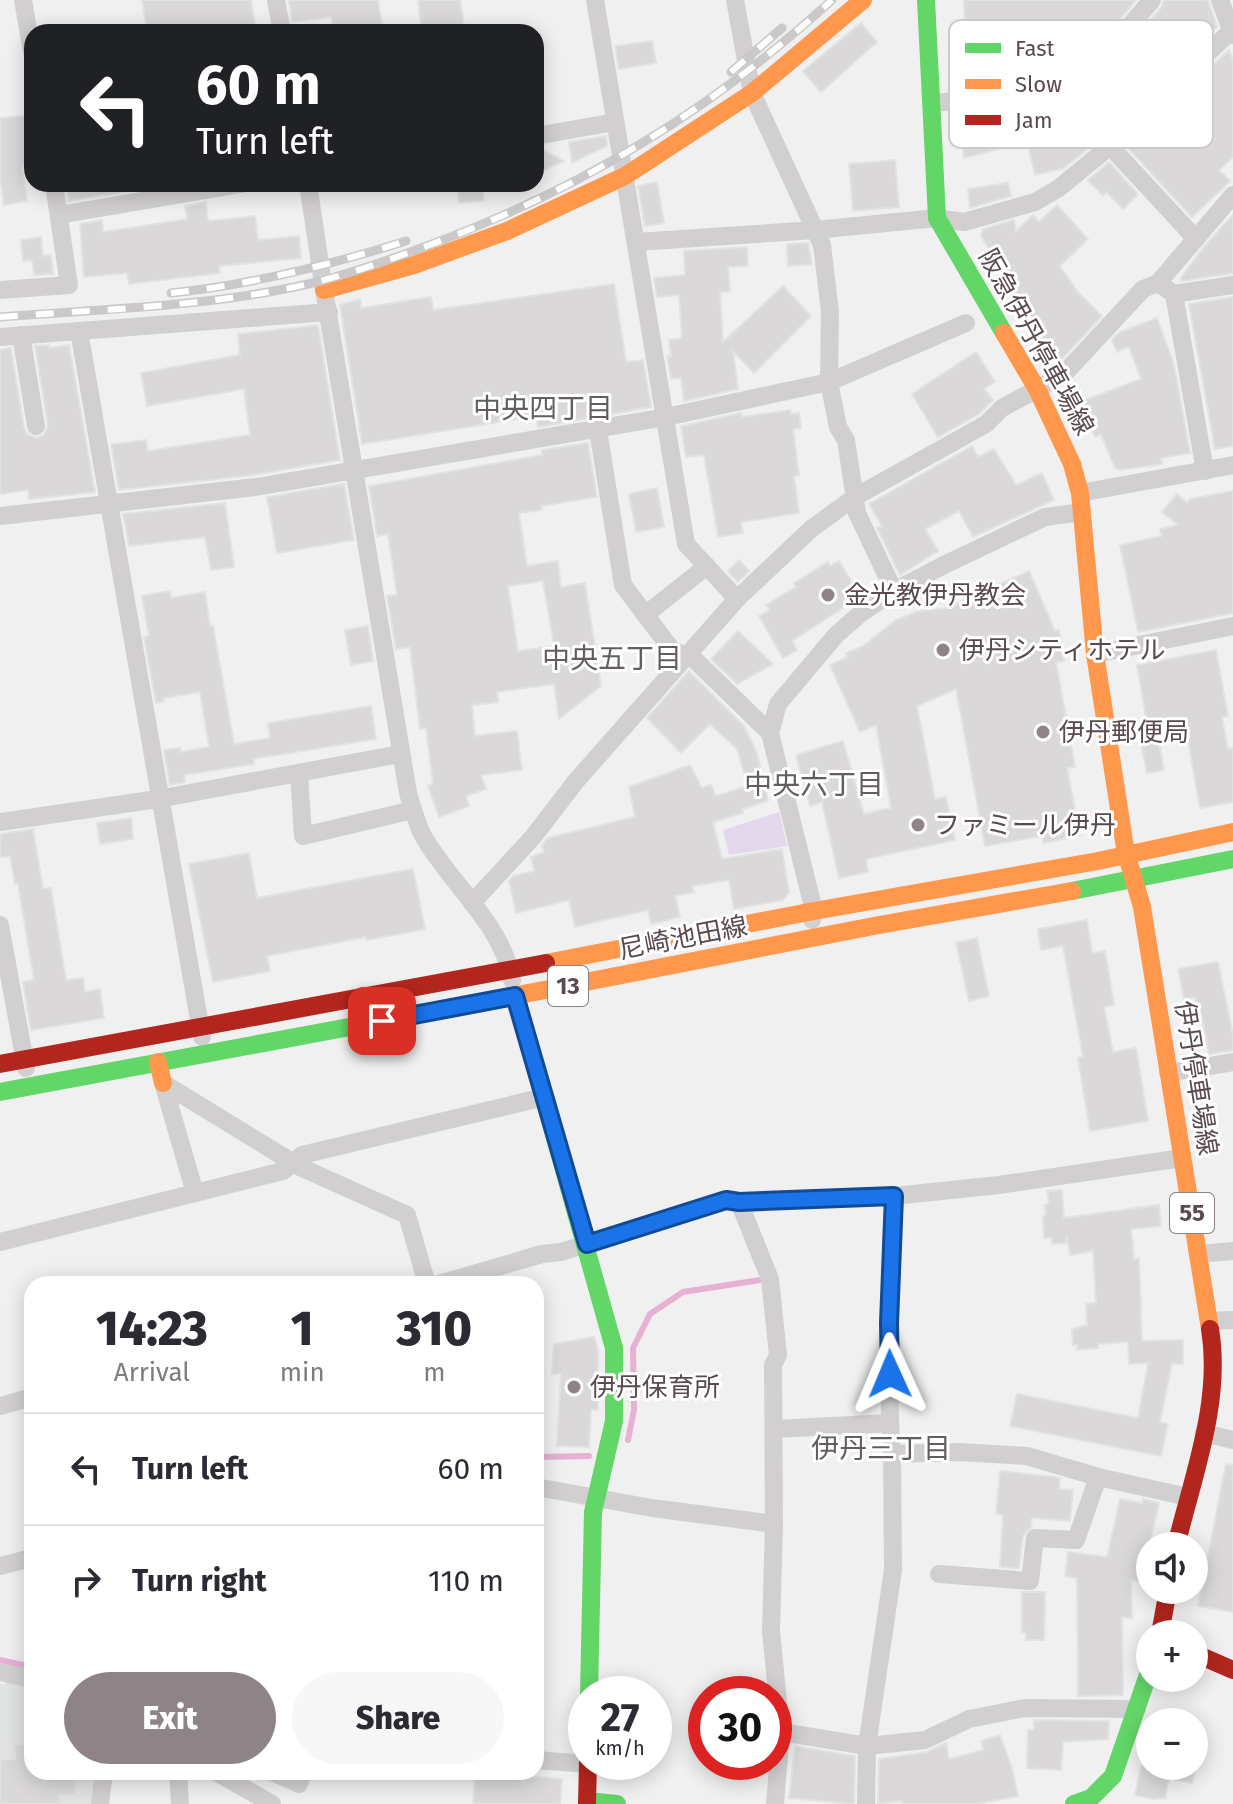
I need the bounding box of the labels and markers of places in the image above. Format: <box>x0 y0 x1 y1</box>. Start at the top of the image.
place label: 金光教伊丹教会 <box>844 580 1026 611</box>
marker: 金光教伊丹教会 <box>819 586 837 604</box>
place label: 伊丹シティホテル <box>959 635 1165 666</box>
marker: 伊丹シティホテル <box>934 641 952 659</box>
place label: 伊丹郵便局 <box>1059 717 1189 748</box>
marker: 伊丹郵便局 <box>1034 723 1052 741</box>
place label: ファミール伊丹 <box>934 810 1116 841</box>
marker: ファミール伊丹 <box>909 816 927 834</box>
pin <box>348 987 416 1055</box>
place label: 伊丹保育所 <box>590 1372 720 1403</box>
marker: 伊丹保育所 <box>565 1378 583 1396</box>

